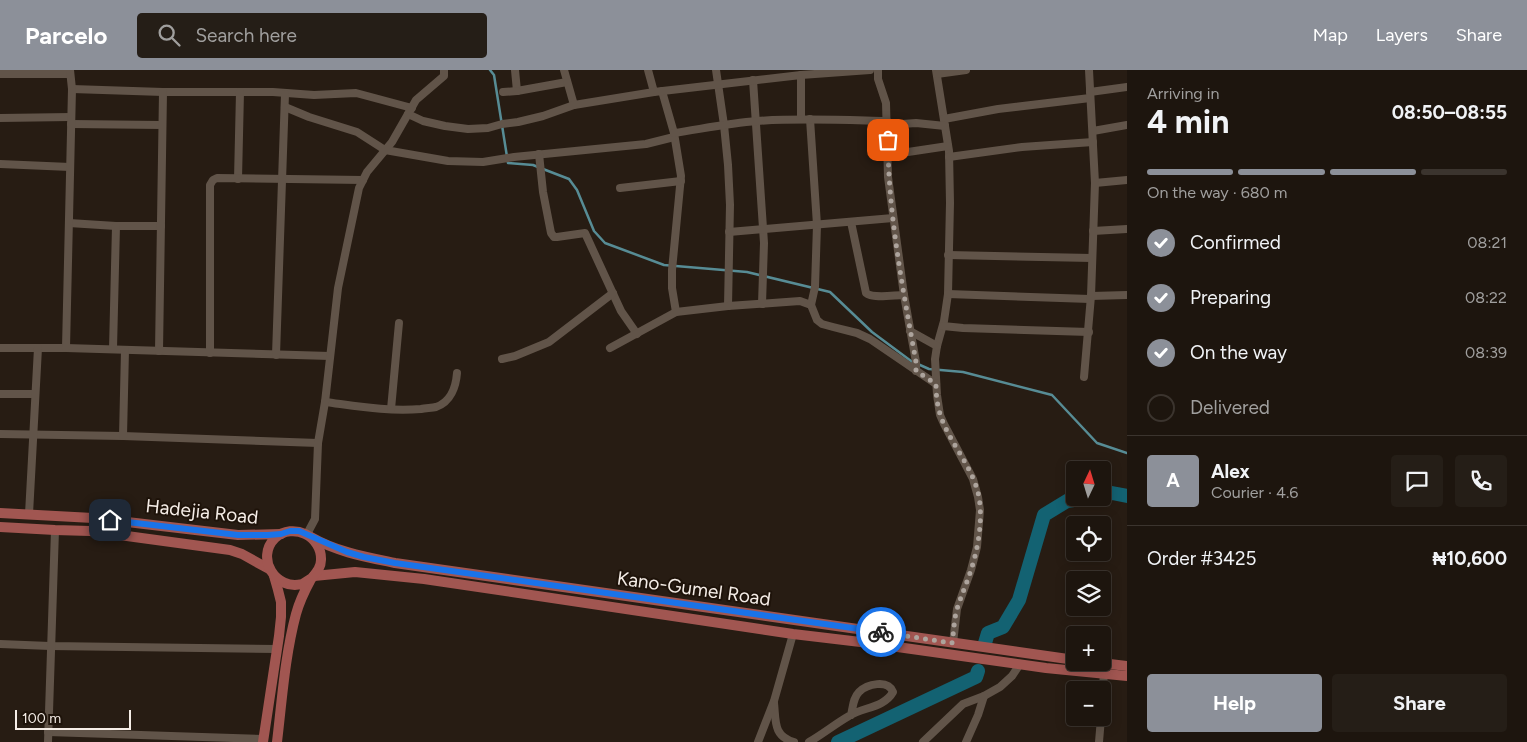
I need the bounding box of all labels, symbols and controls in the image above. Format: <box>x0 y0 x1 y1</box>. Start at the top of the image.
search box <box>137 13 487 58</box>
text: Parcelo <box>25 21 107 50</box>
icon: search <box>155 21 183 49</box>
text: Search here <box>195 24 297 47</box>
text: Map <box>1313 24 1348 46</box>
text: Layers <box>1376 24 1428 46</box>
text: Share <box>1456 24 1502 46</box>
text: Arriving in <box>1147 84 1219 103</box>
text: 08:50–08:55 <box>1392 101 1507 124</box>
text: 4 min <box>1147 103 1229 141</box>
pin <box>867 119 909 161</box>
icon: bag <box>874 126 902 154</box>
text: On the way · 680 m <box>1147 183 1287 202</box>
icon: check <box>1147 229 1175 257</box>
text: Confirmed <box>1190 231 1281 254</box>
text: 08:21 <box>1467 233 1507 252</box>
icon: check <box>1147 284 1175 312</box>
text: Preparing <box>1190 286 1271 309</box>
text: 08:22 <box>1465 288 1507 307</box>
icon: check <box>1147 339 1175 367</box>
text: On the way <box>1190 341 1287 364</box>
text: 08:39 <box>1465 343 1507 362</box>
text: Delivered <box>1190 396 1270 419</box>
button: chat <box>1391 455 1443 507</box>
button: phone <box>1455 455 1507 507</box>
text: Alex <box>1211 460 1250 483</box>
north arrow <box>1066 461 1111 506</box>
map controls <box>1066 461 1111 726</box>
text: A <box>1166 469 1180 492</box>
text: Courier · 4.6 <box>1211 483 1298 502</box>
street label: Hadejia Road <box>145 494 259 529</box>
pin <box>89 499 131 541</box>
icon: home <box>96 506 124 534</box>
button: locate <box>1066 516 1111 561</box>
text: Order #3425 <box>1147 547 1256 570</box>
text: ₦10,600 <box>1432 547 1507 570</box>
street label: Kano-Gumel Road <box>616 566 772 611</box>
button: layers <box>1066 571 1111 616</box>
courier <box>856 607 906 657</box>
icon: bike <box>867 618 895 646</box>
button: + <box>1066 626 1111 671</box>
button: Help <box>1147 674 1322 732</box>
button: Share <box>1332 674 1507 732</box>
button: − <box>1066 681 1111 726</box>
scale bar <box>15 707 131 730</box>
text: 100 m <box>22 710 61 727</box>

